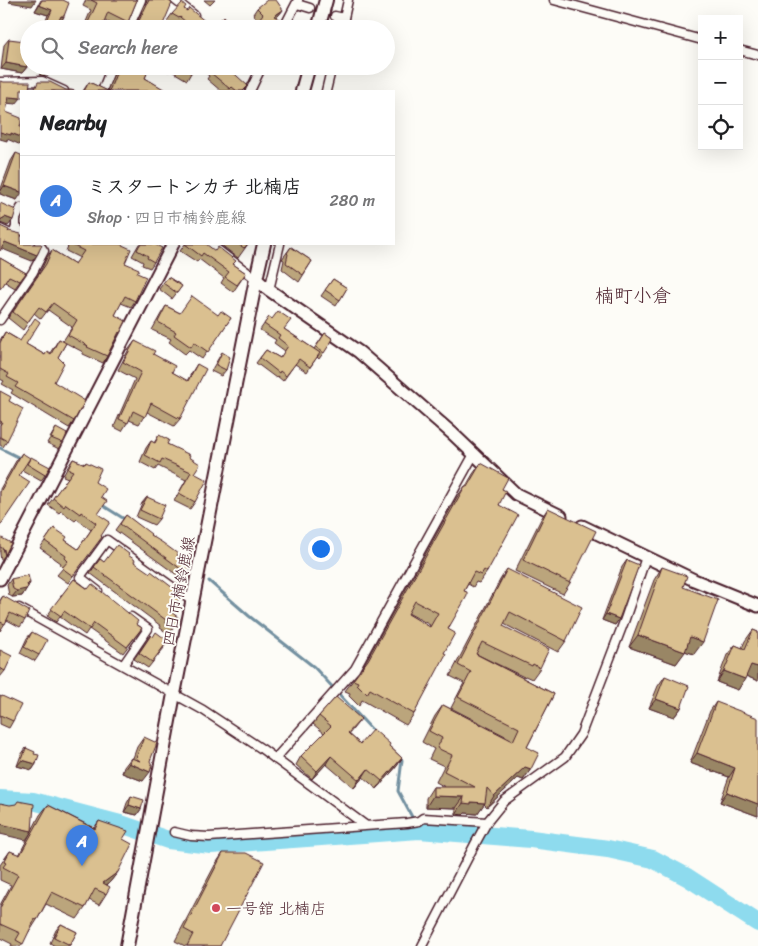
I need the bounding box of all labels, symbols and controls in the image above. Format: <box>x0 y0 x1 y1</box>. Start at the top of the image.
map controls <box>698 15 743 150</box>
button: + <box>698 15 743 60</box>
search box <box>20 20 395 75</box>
text: Search here <box>78 31 178 64</box>
icon: search <box>38 34 66 62</box>
button: − <box>698 60 743 105</box>
text: Nearby <box>40 104 106 142</box>
button: locate <box>698 105 743 150</box>
text: ミスタートンカチ 北楠店 <box>87 170 301 203</box>
text: A <box>51 186 61 215</box>
text: 280 m <box>330 186 375 215</box>
text: Shop · 四日市楠鈴鹿線 <box>87 203 247 232</box>
district label: 楠町小倉 <box>595 279 671 312</box>
street label: 四日市楠鈴鹿線 <box>154 533 203 649</box>
your location <box>308 536 334 562</box>
pin: A <box>66 825 98 866</box>
place label: 一号舘 北楠店 <box>226 894 326 923</box>
marker: 一号舘 北楠店 <box>210 902 222 914</box>

